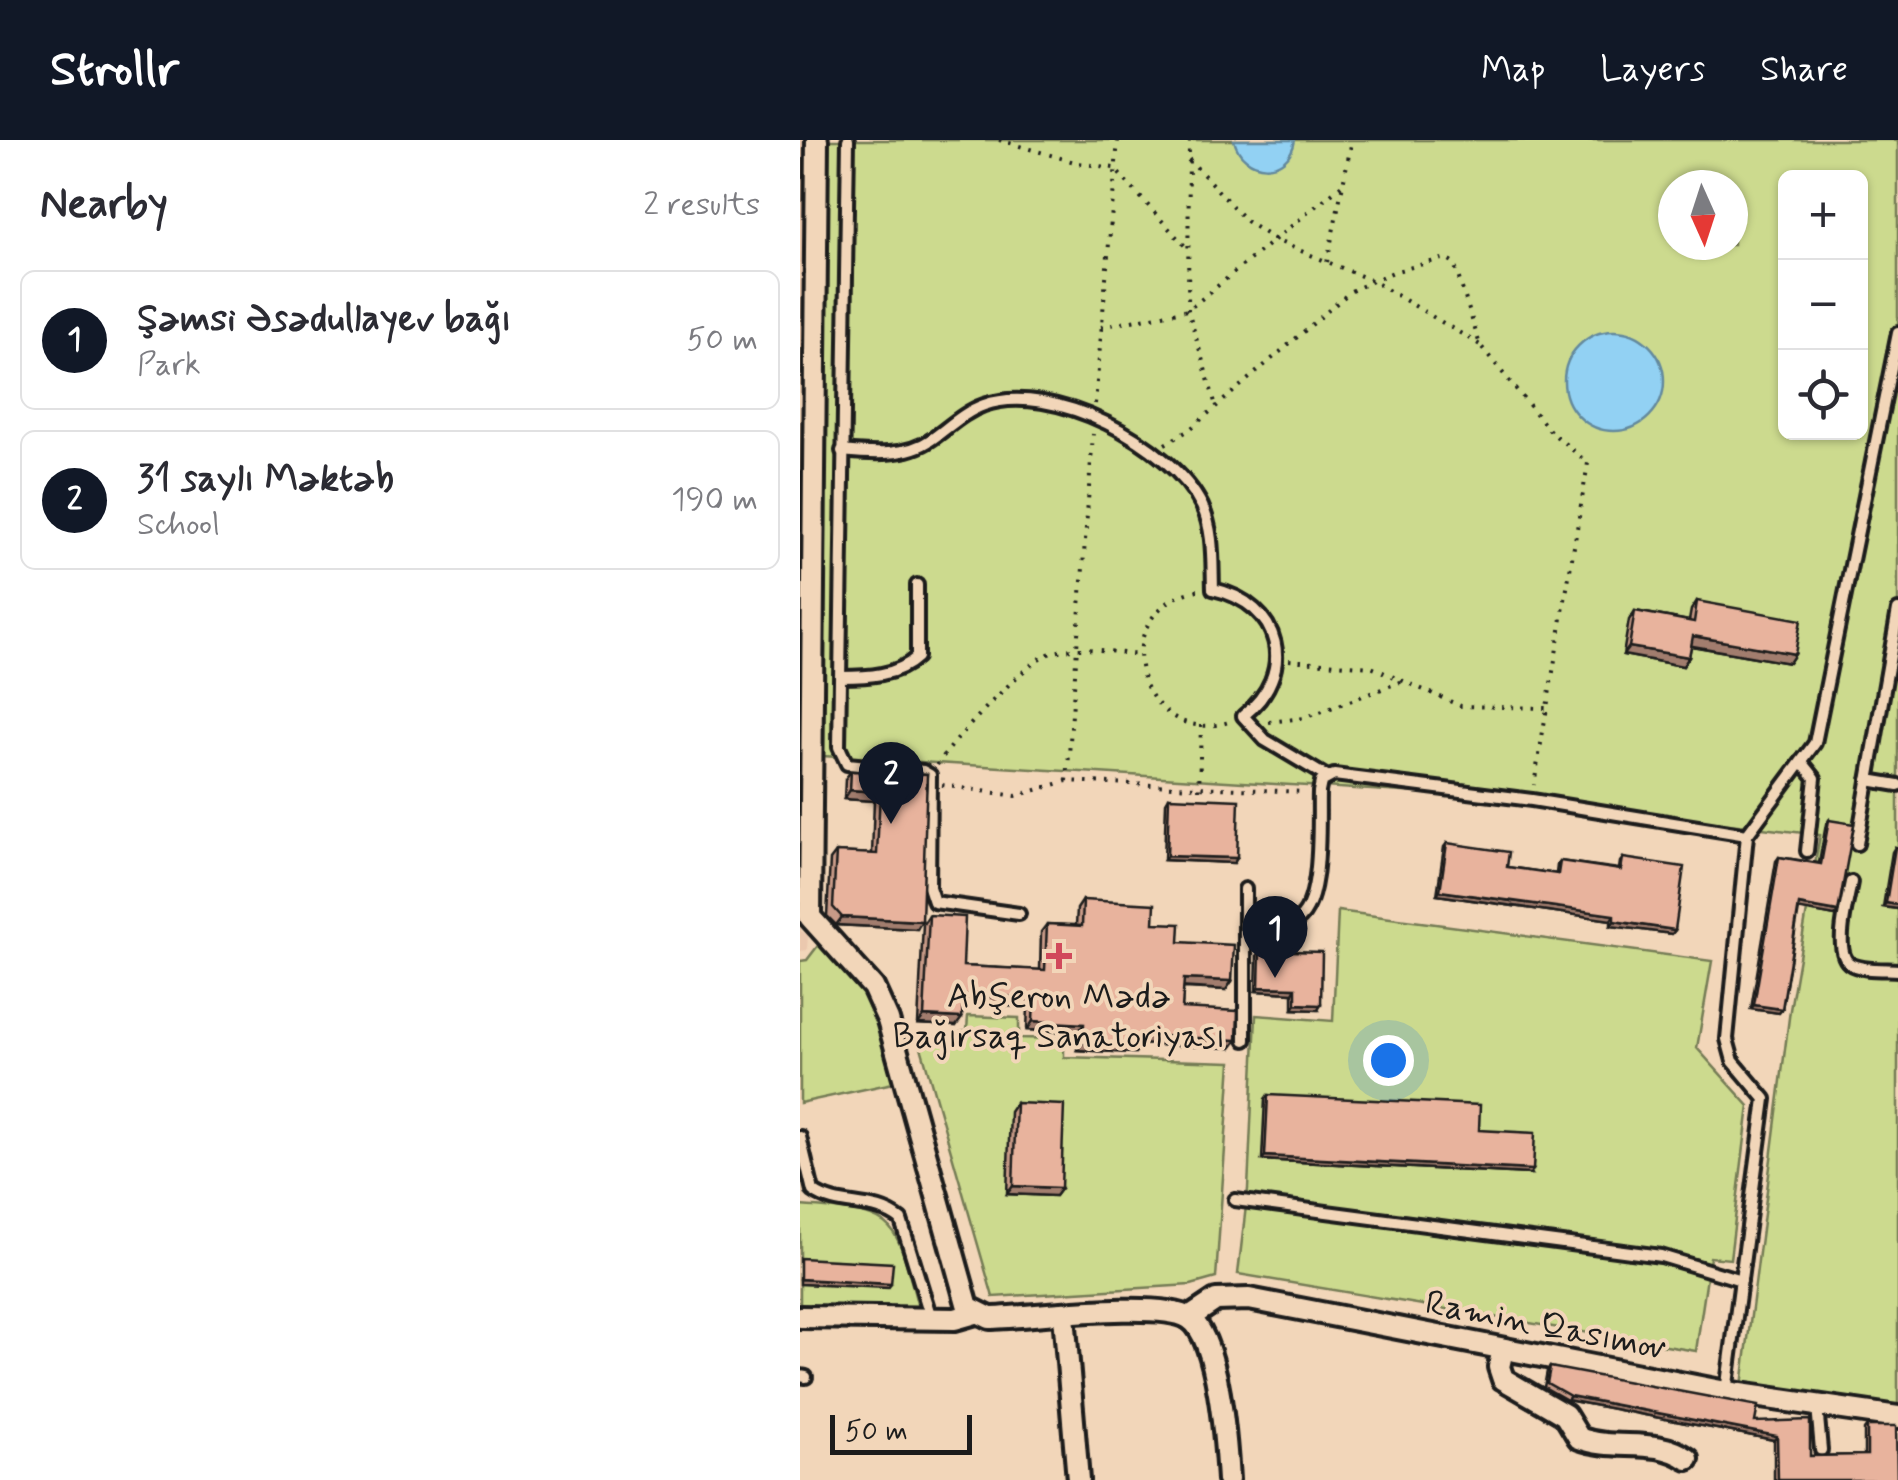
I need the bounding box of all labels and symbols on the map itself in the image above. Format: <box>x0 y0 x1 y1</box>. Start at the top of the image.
north arrow <box>1658 170 1748 260</box>
pin: 2 <box>858 742 924 824</box>
pin: 1 <box>1242 896 1308 978</box>
marker: Abşeron Mədə Bağırsaq Sanatoriyası <box>1046 943 1072 969</box>
place label: Abşeron Mədə Bağırsaq Sanatoriyası <box>893 974 1225 1060</box>
your location <box>1363 1035 1414 1086</box>
street label: Ramin Qasımov <box>1421 1280 1670 1372</box>
scale bar <box>830 1410 972 1454</box>

